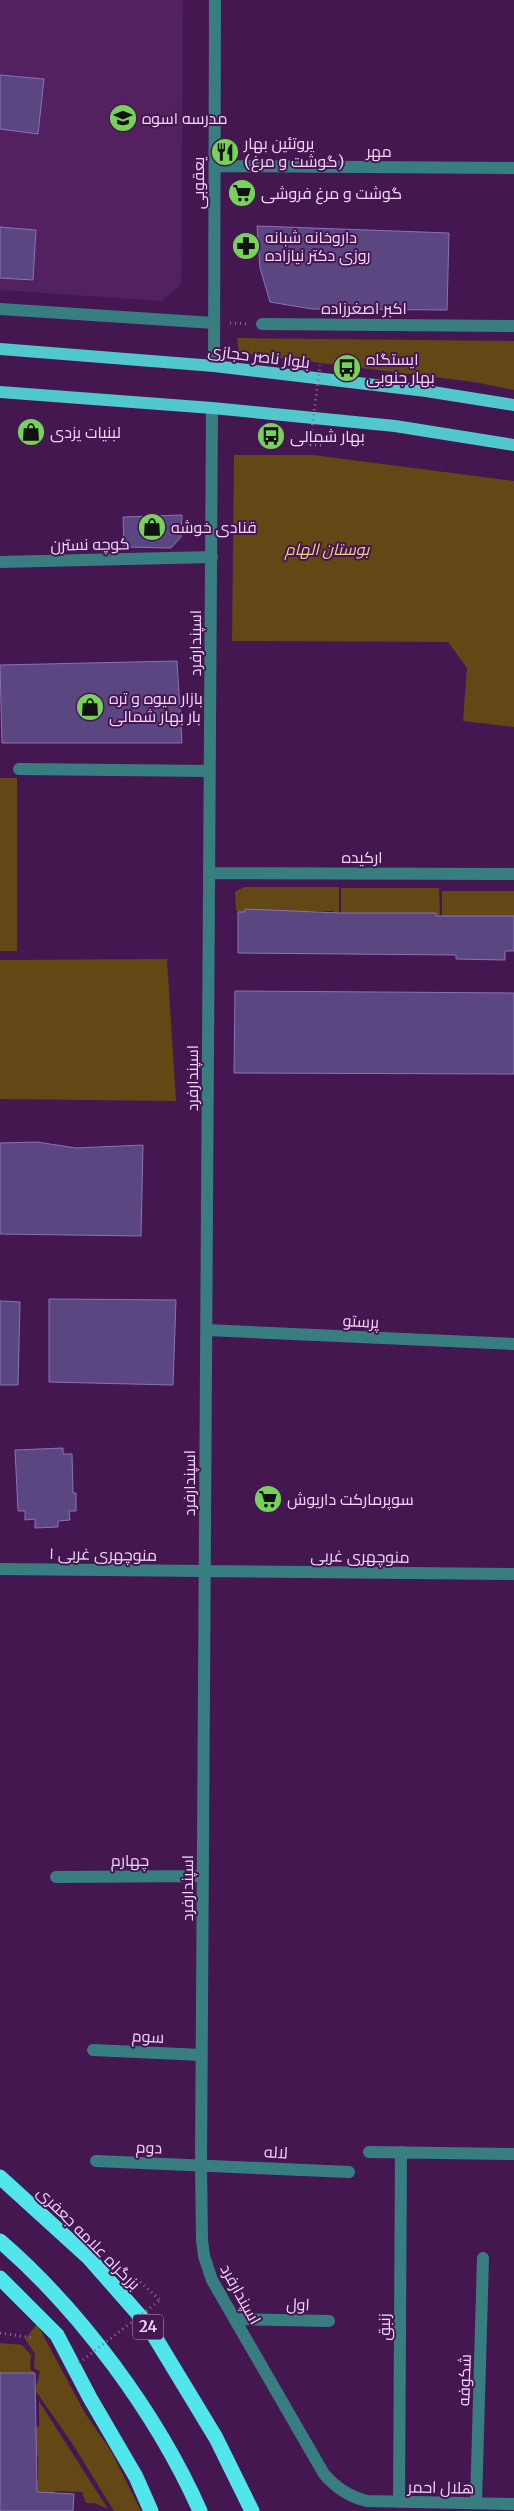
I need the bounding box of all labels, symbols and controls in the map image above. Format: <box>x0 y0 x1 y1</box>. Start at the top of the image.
school or university icon: مدرسه اسوه <box>108 103 138 133</box>
place label: مدرسه اسوه <box>142 108 227 128</box>
place label: پروتئین بهار (گوشت و مرغ) <box>243 133 344 173</box>
restaurant icon: پروتئین بهار (گوشت و مرغ) <box>210 137 240 167</box>
street label: مهر <box>365 141 392 162</box>
street label: یعقوبی <box>188 156 209 209</box>
supermarket icon: گوشت و مرغ فروشی <box>227 178 257 208</box>
place label: گوشت و مرغ فروشی <box>261 183 402 205</box>
place label: داروخانه شبانه روزی دکتر نیازاده <box>265 227 371 266</box>
pharmacy icon: داروخانه شبانه روزی دکتر نیازاده <box>231 231 261 261</box>
street label: اکبر اصغرزاده <box>321 298 407 318</box>
street label: بلوار ناصر حجازی <box>207 340 311 373</box>
place label: ایستگاه بهار جنوبی <box>366 349 435 388</box>
bus stop icon: ایستگاه بهار جنوبی <box>332 353 362 383</box>
shop icon: لبنیات یزدی <box>16 417 46 447</box>
bus stop icon: بهار شمالی <box>256 421 286 451</box>
place label: لبنیات یزدی <box>50 422 121 443</box>
place label: بهار شمالی <box>290 426 365 447</box>
shop icon: قنادی خوشه <box>137 512 167 542</box>
place label: قنادی خوشه <box>171 517 257 538</box>
street label: کوچه نسترن <box>50 533 130 557</box>
park label: بوستان الهام <box>284 539 370 561</box>
street label: اسپندارفرد <box>185 610 206 676</box>
place label: بازار میوه و تره بار بهار شمالی <box>109 688 203 727</box>
shop icon: بازار میوه و تره بار بهار شمالی <box>75 692 105 722</box>
street label: ارکیده <box>341 847 383 867</box>
street label: اسپندارفرد <box>182 1045 203 1111</box>
street label: پرستو <box>342 1310 380 1334</box>
street label: اسپندارفرد <box>179 1450 200 1516</box>
supermarket icon: سوپرمارکت داریوش <box>253 1484 283 1514</box>
place label: سوپرمارکت داریوش <box>287 1489 414 1511</box>
street label: منوچهری غربی ۱ <box>49 1543 157 1567</box>
street label: منوچهری غربی <box>310 1545 410 1569</box>
street label: چهارم <box>111 1850 149 1872</box>
street label: اسپندارفرد <box>177 1855 198 1921</box>
street label: سوم <box>131 2025 165 2049</box>
street label: دوم <box>135 2137 163 2159</box>
street label: لاله <box>264 2141 288 2163</box>
street label: بزرگراه علامه جعفری <box>32 2182 145 2295</box>
street label: اسپندارفرد <box>215 2260 266 2328</box>
street label: اول <box>286 2294 310 2315</box>
street label: زنبق <box>374 2313 395 2341</box>
road number: 24 <box>133 2314 163 2340</box>
street label: شکوفه <box>453 2354 475 2406</box>
street label: هلال احمر <box>406 2476 475 2499</box>

